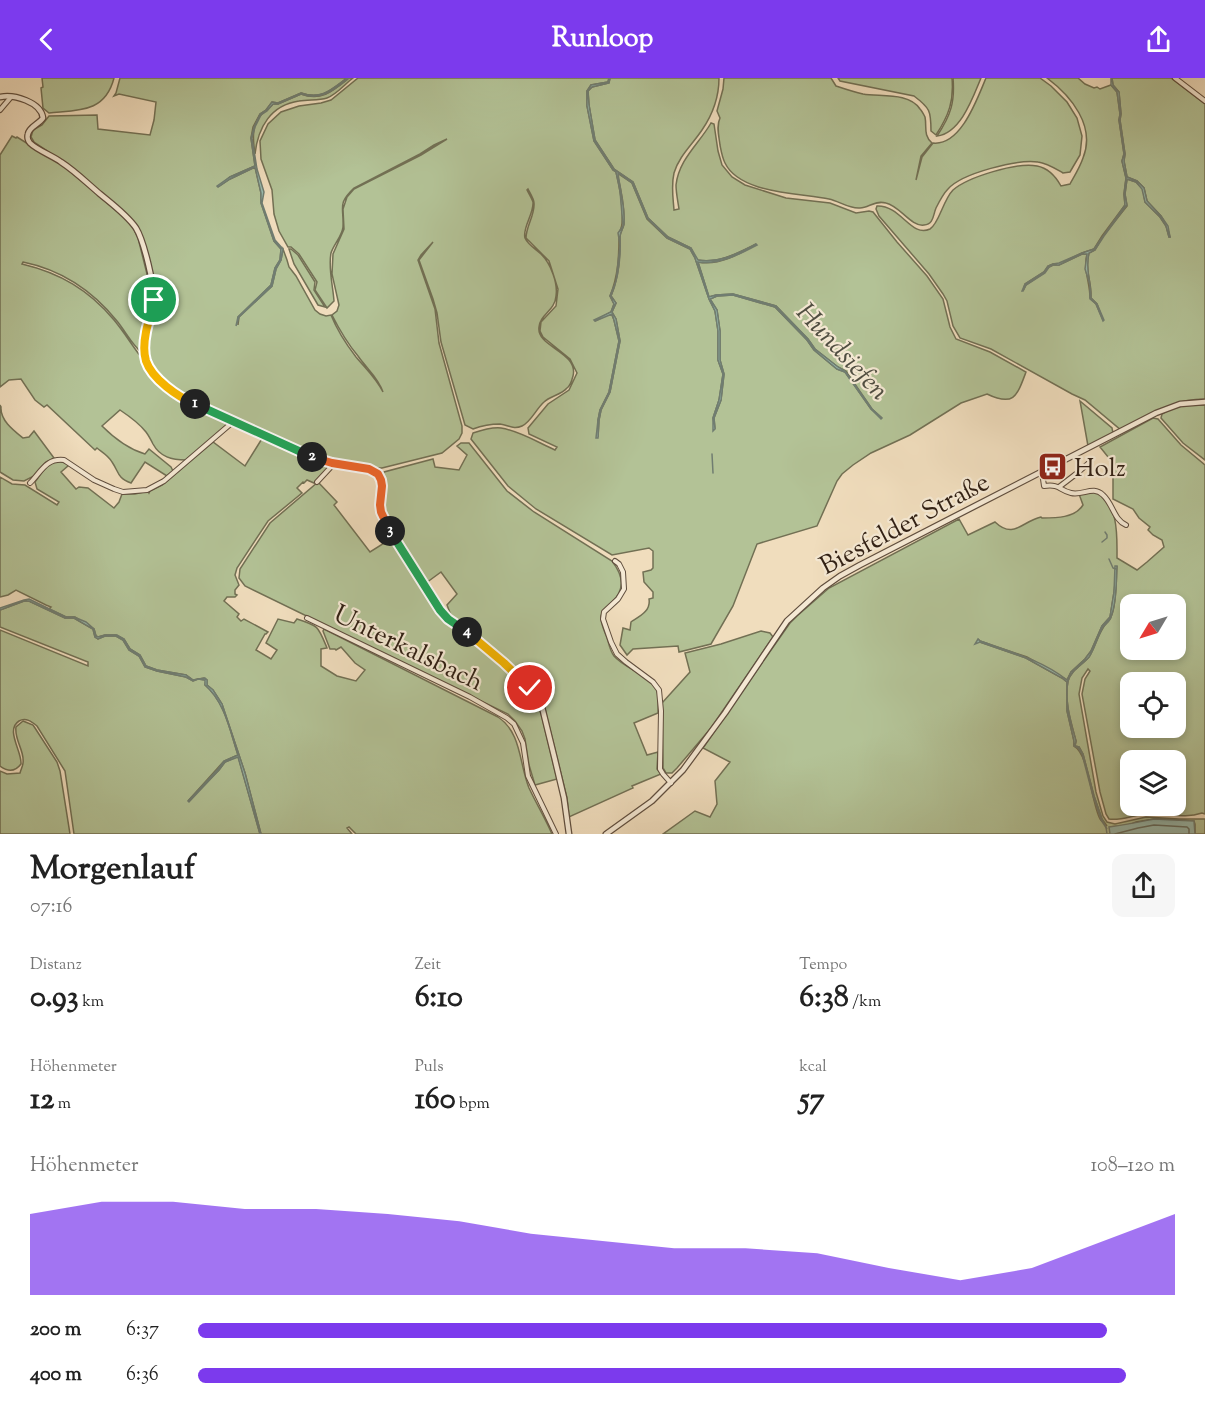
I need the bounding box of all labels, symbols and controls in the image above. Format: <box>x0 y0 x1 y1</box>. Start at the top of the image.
text: Runloop <box>552 20 653 59</box>
icon: back <box>30 23 63 56</box>
icon: share <box>1142 23 1175 56</box>
pin <box>128 274 179 325</box>
icon: arrive <box>137 283 170 316</box>
water label: Hundsiefen <box>786 295 897 410</box>
pin: 1 <box>180 389 210 419</box>
text: 1 <box>192 392 198 415</box>
pin: 2 <box>297 442 327 472</box>
text: 2 <box>308 445 316 468</box>
bus stop icon: Holz <box>1037 451 1069 483</box>
place label: Holz <box>1074 451 1126 488</box>
street label: Biesfelder Straße <box>814 465 996 585</box>
pin: 3 <box>375 516 405 546</box>
text: 3 <box>387 519 393 542</box>
north arrow <box>1120 594 1186 660</box>
map controls <box>1120 594 1186 816</box>
street label: Unterkalsbach <box>327 597 489 702</box>
pin: 4 <box>452 617 482 647</box>
text: 4 <box>463 620 471 643</box>
pin <box>504 662 555 713</box>
icon: check <box>513 671 546 704</box>
button: locate <box>1120 672 1186 738</box>
button: layers <box>1120 750 1186 816</box>
text: Morgenlauf <box>30 846 195 894</box>
button: share <box>1112 854 1175 917</box>
text: 07:16 <box>30 893 73 922</box>
text: Distanz <box>30 954 82 977</box>
text: Zeit <box>415 954 441 977</box>
text: Tempo <box>799 954 847 977</box>
text: 0.93 <box>30 977 79 1020</box>
text: 6:10 <box>415 977 463 1020</box>
text: 6:38 <box>799 977 849 1020</box>
text: km <box>79 991 104 1014</box>
text: /km <box>849 991 881 1014</box>
text: Höhenmeter <box>30 1056 117 1079</box>
text: Puls <box>415 1056 443 1079</box>
text: kcal <box>799 1056 827 1079</box>
text: 12 <box>30 1079 54 1122</box>
text: 160 <box>415 1079 456 1122</box>
text: 57 <box>799 1079 825 1122</box>
text: m <box>54 1093 71 1116</box>
text: bpm <box>456 1093 490 1116</box>
text: Höhenmeter <box>30 1152 139 1181</box>
text: 108–120 m <box>1090 1152 1175 1181</box>
text: 200 m <box>30 1316 81 1345</box>
text: 6:37 <box>126 1316 159 1345</box>
text: 400 m <box>30 1361 82 1390</box>
text: 6:36 <box>126 1361 159 1390</box>

